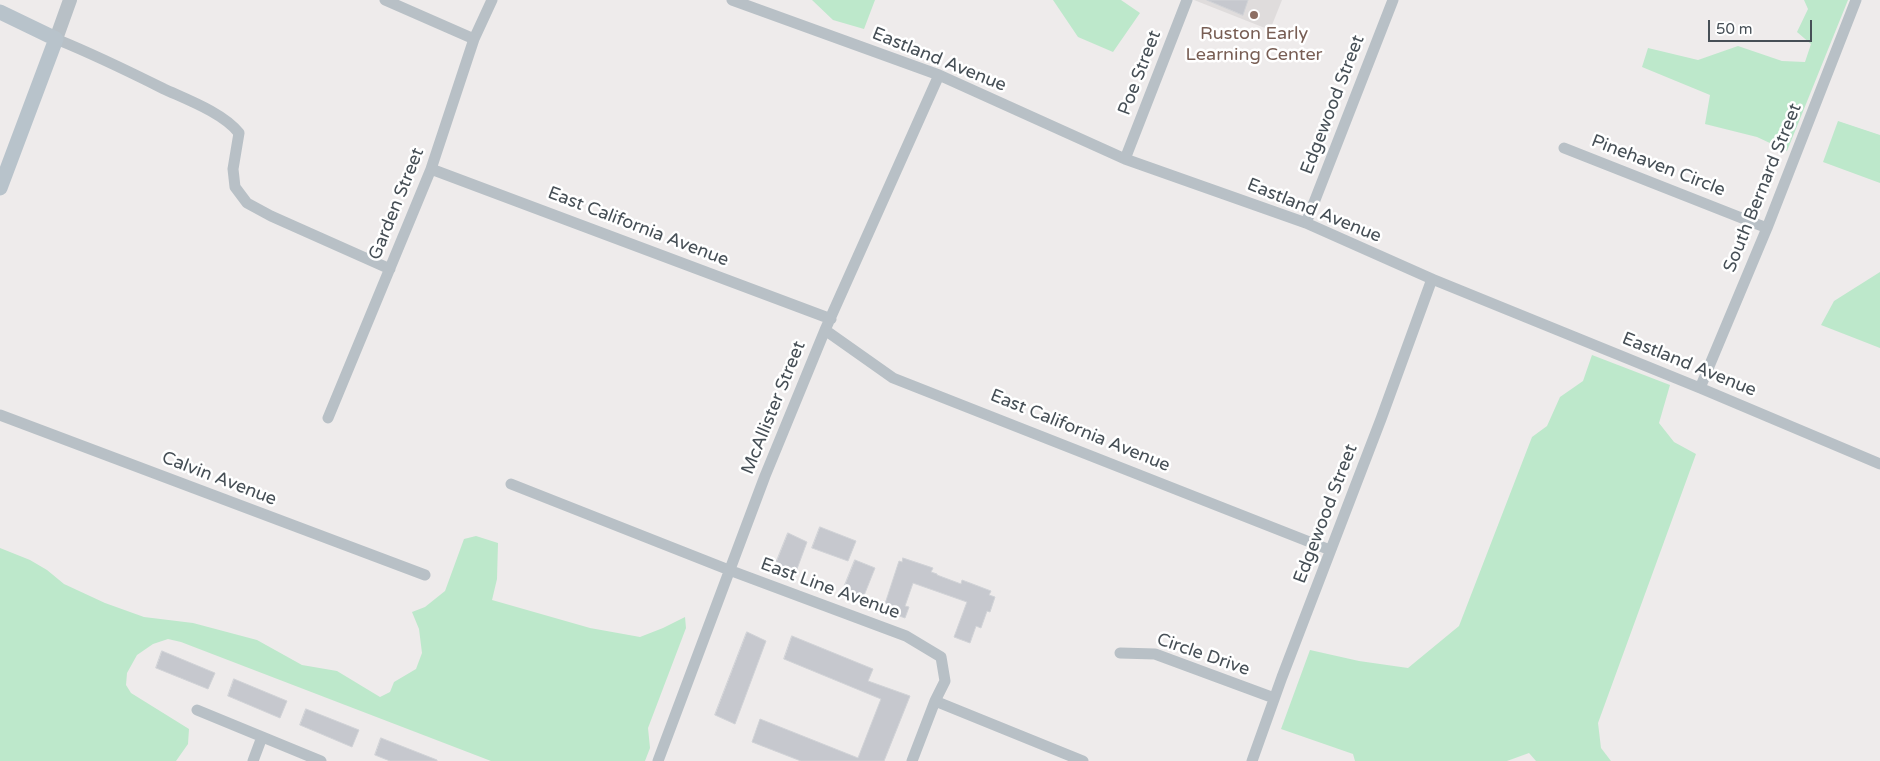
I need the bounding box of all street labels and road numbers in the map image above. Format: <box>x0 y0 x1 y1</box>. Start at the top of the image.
street label: Eastland Avenue <box>869 23 1009 97</box>
street label: Poe Street <box>1114 28 1166 118</box>
street label: Edgewood Street <box>1296 32 1370 178</box>
street label: South Bernard Street <box>1719 100 1807 276</box>
street label: Pinehaven Circle <box>1588 131 1728 201</box>
street label: Garden Street <box>365 145 429 263</box>
street label: Eastland Avenue <box>1244 174 1384 248</box>
street label: East California Avenue <box>544 183 732 271</box>
street label: Eastland Avenue <box>1619 328 1759 402</box>
street label: McAllister Street <box>737 338 811 478</box>
street label: East California Avenue <box>987 385 1173 477</box>
street label: Edgewood Street <box>1289 441 1363 587</box>
street label: Calvin Avenue <box>159 447 279 511</box>
street label: East Line Avenue <box>757 554 903 624</box>
street label: Circle Drive <box>1154 629 1252 681</box>

